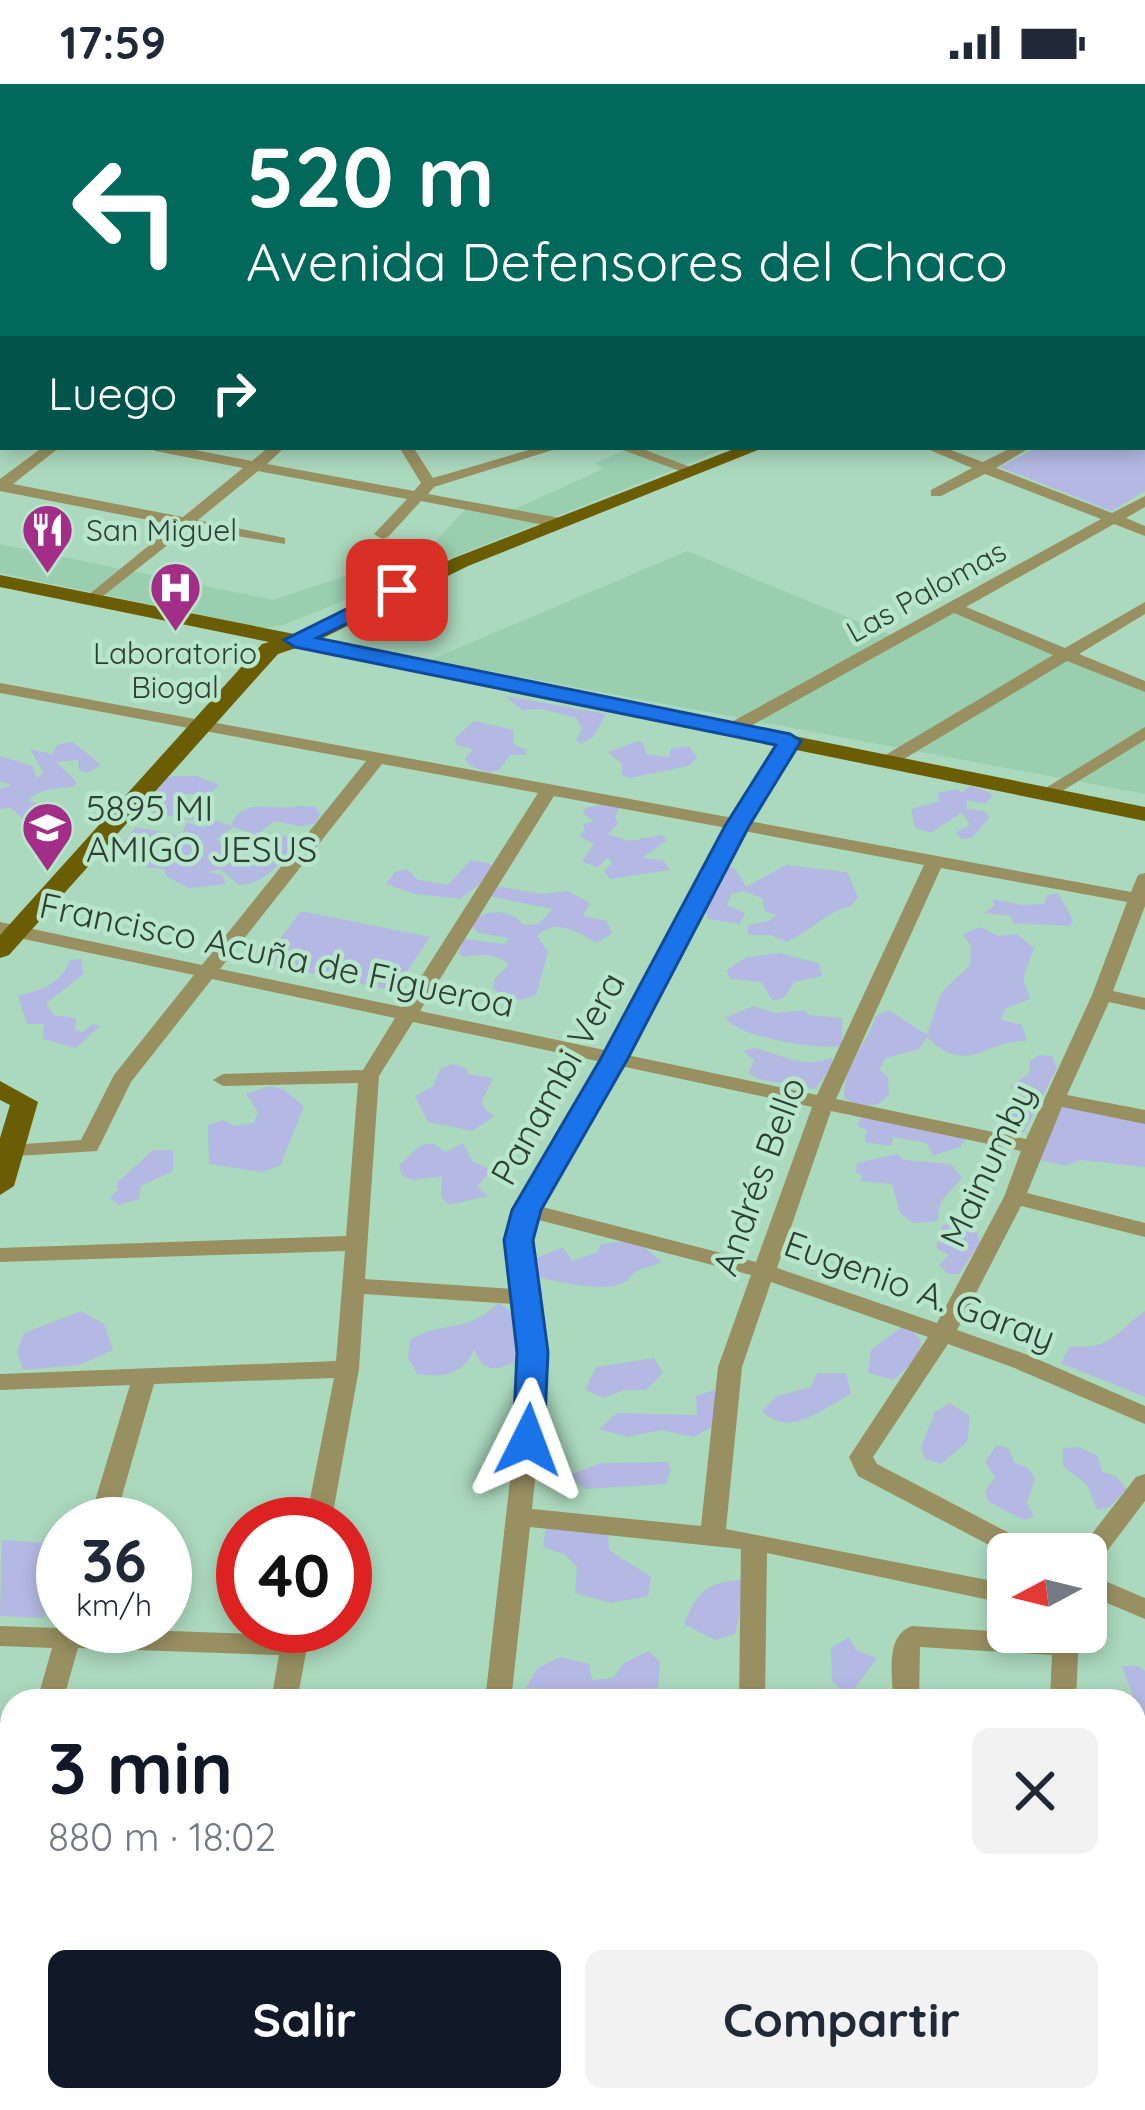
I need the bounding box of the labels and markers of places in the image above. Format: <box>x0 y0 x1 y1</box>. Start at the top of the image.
restaurant icon: San Miguel <box>19 502 75 576</box>
place label: San Miguel <box>86 511 237 549</box>
pin <box>346 539 448 641</box>
hospital icon: Laboratorio Biogal <box>147 560 203 634</box>
place label: Laboratorio Biogal <box>93 634 257 706</box>
place label: 5895 MI AMIGO JESUS <box>86 785 317 871</box>
school or university icon: 5895 MI AMIGO JESUS <box>19 800 75 874</box>

